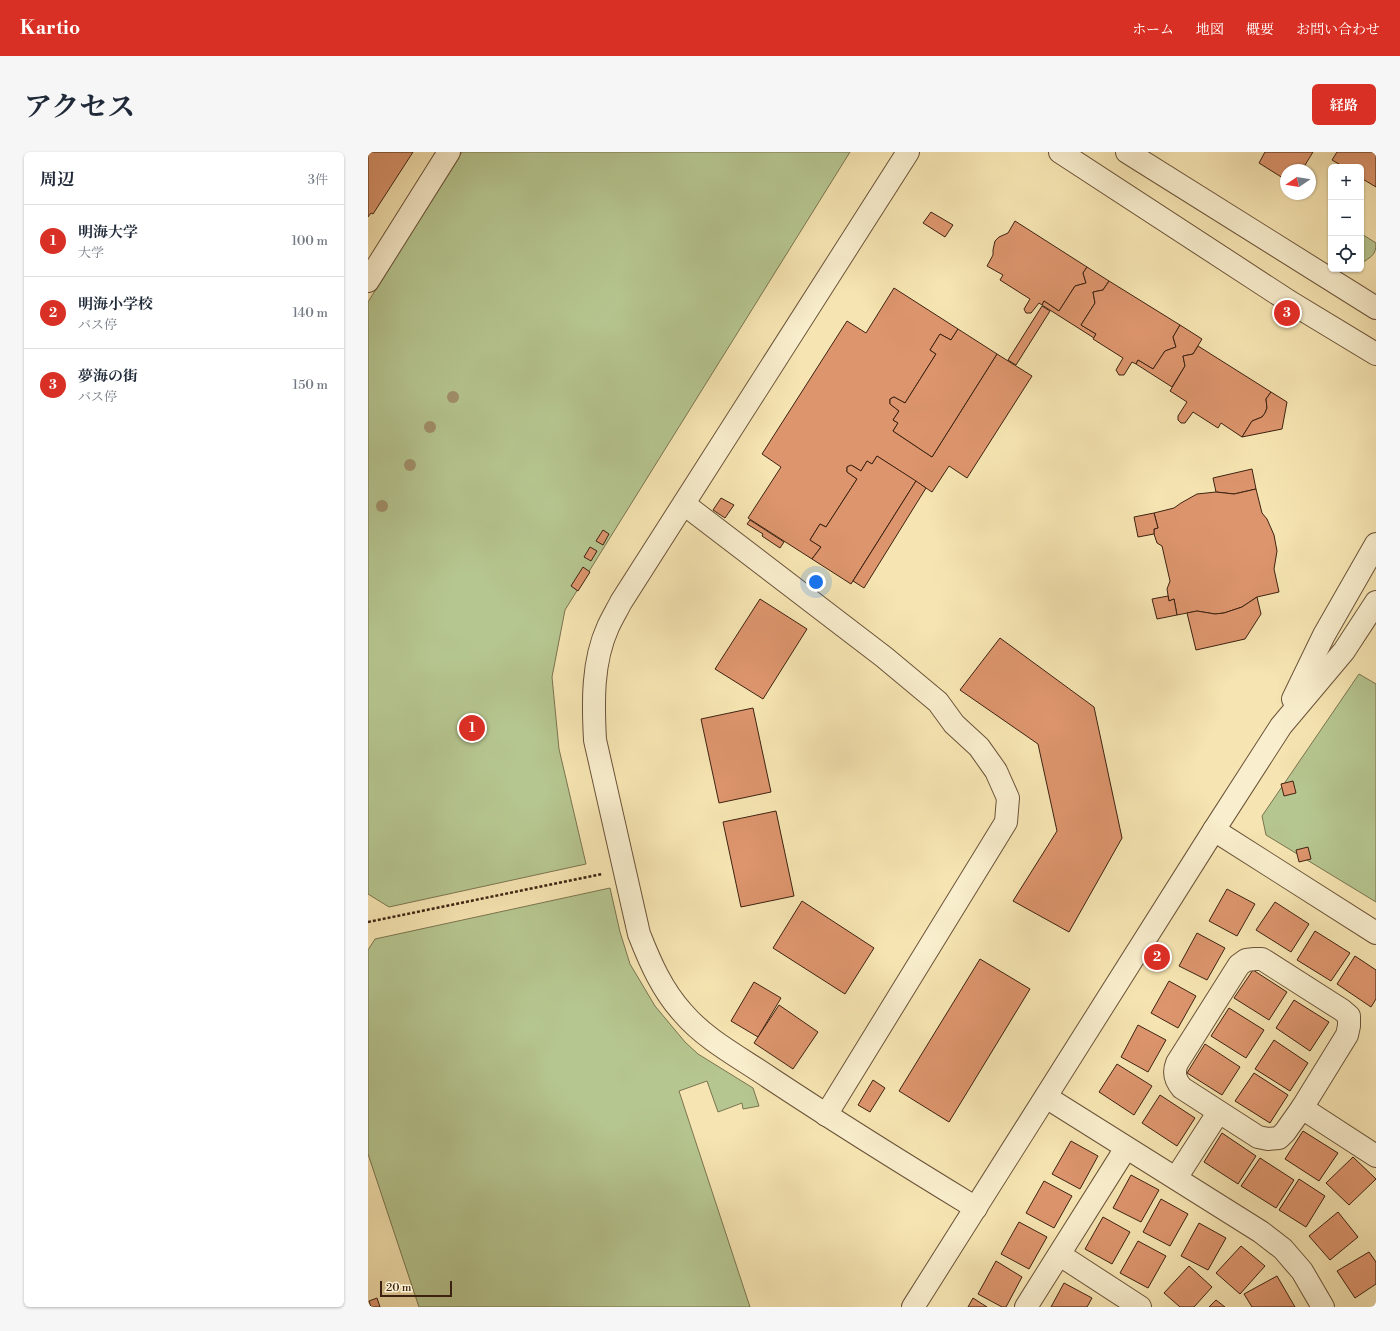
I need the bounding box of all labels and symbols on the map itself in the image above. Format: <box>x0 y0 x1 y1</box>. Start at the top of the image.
north arrow <box>1280 164 1316 200</box>
pin: 3 <box>1274 298 1300 328</box>
your location <box>806 572 826 592</box>
pin: 1 <box>459 713 485 743</box>
pin: 2 <box>1144 942 1170 972</box>
scale bar <box>380 1279 452 1298</box>

